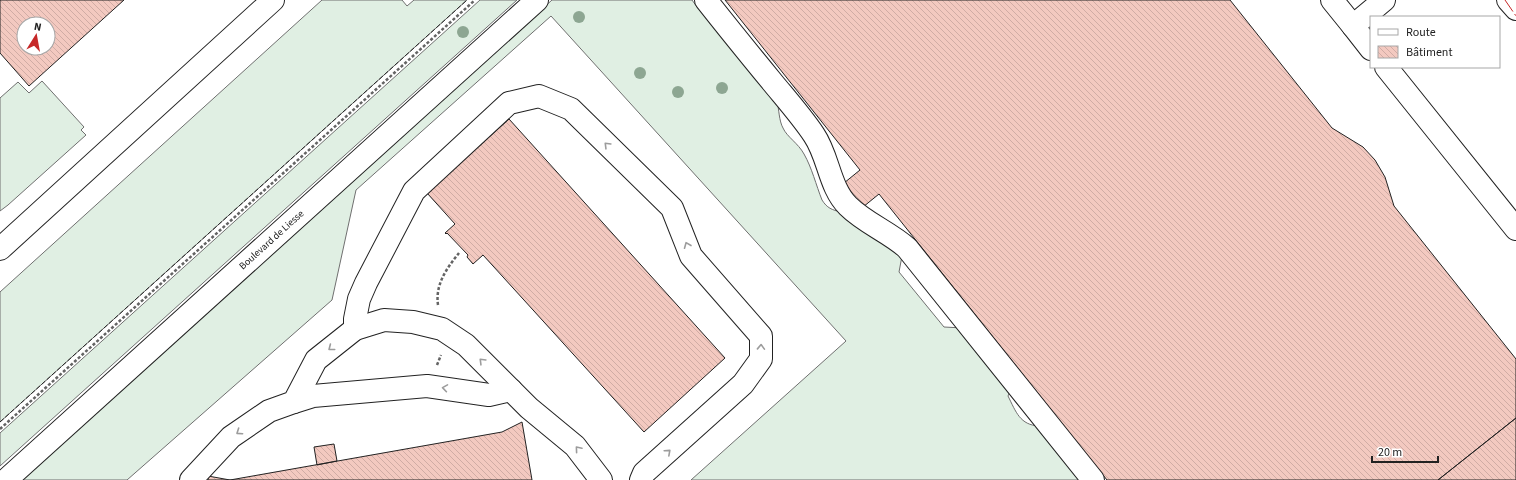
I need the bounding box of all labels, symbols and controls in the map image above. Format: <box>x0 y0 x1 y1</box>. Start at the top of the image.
north arrow <box>16 16 56 56</box>
legend <box>1370 16 1500 68</box>
text: N <box>33 19 43 35</box>
text: Route <box>1406 24 1436 41</box>
text: Bâtiment <box>1406 44 1452 61</box>
one-way arrow <box>604 142 612 150</box>
street label: Boulevard de Liesse <box>236 207 307 273</box>
one-way arrow <box>683 241 691 248</box>
one-way arrow <box>328 343 335 350</box>
one-way arrow <box>757 344 765 350</box>
one-way arrow <box>479 358 487 366</box>
one-way arrow <box>442 384 448 393</box>
one-way arrow <box>236 427 243 434</box>
scale bar <box>1372 438 1438 464</box>
text: 20 m <box>1378 444 1402 461</box>
one-way arrow <box>575 447 582 454</box>
one-way arrow <box>663 450 670 457</box>

